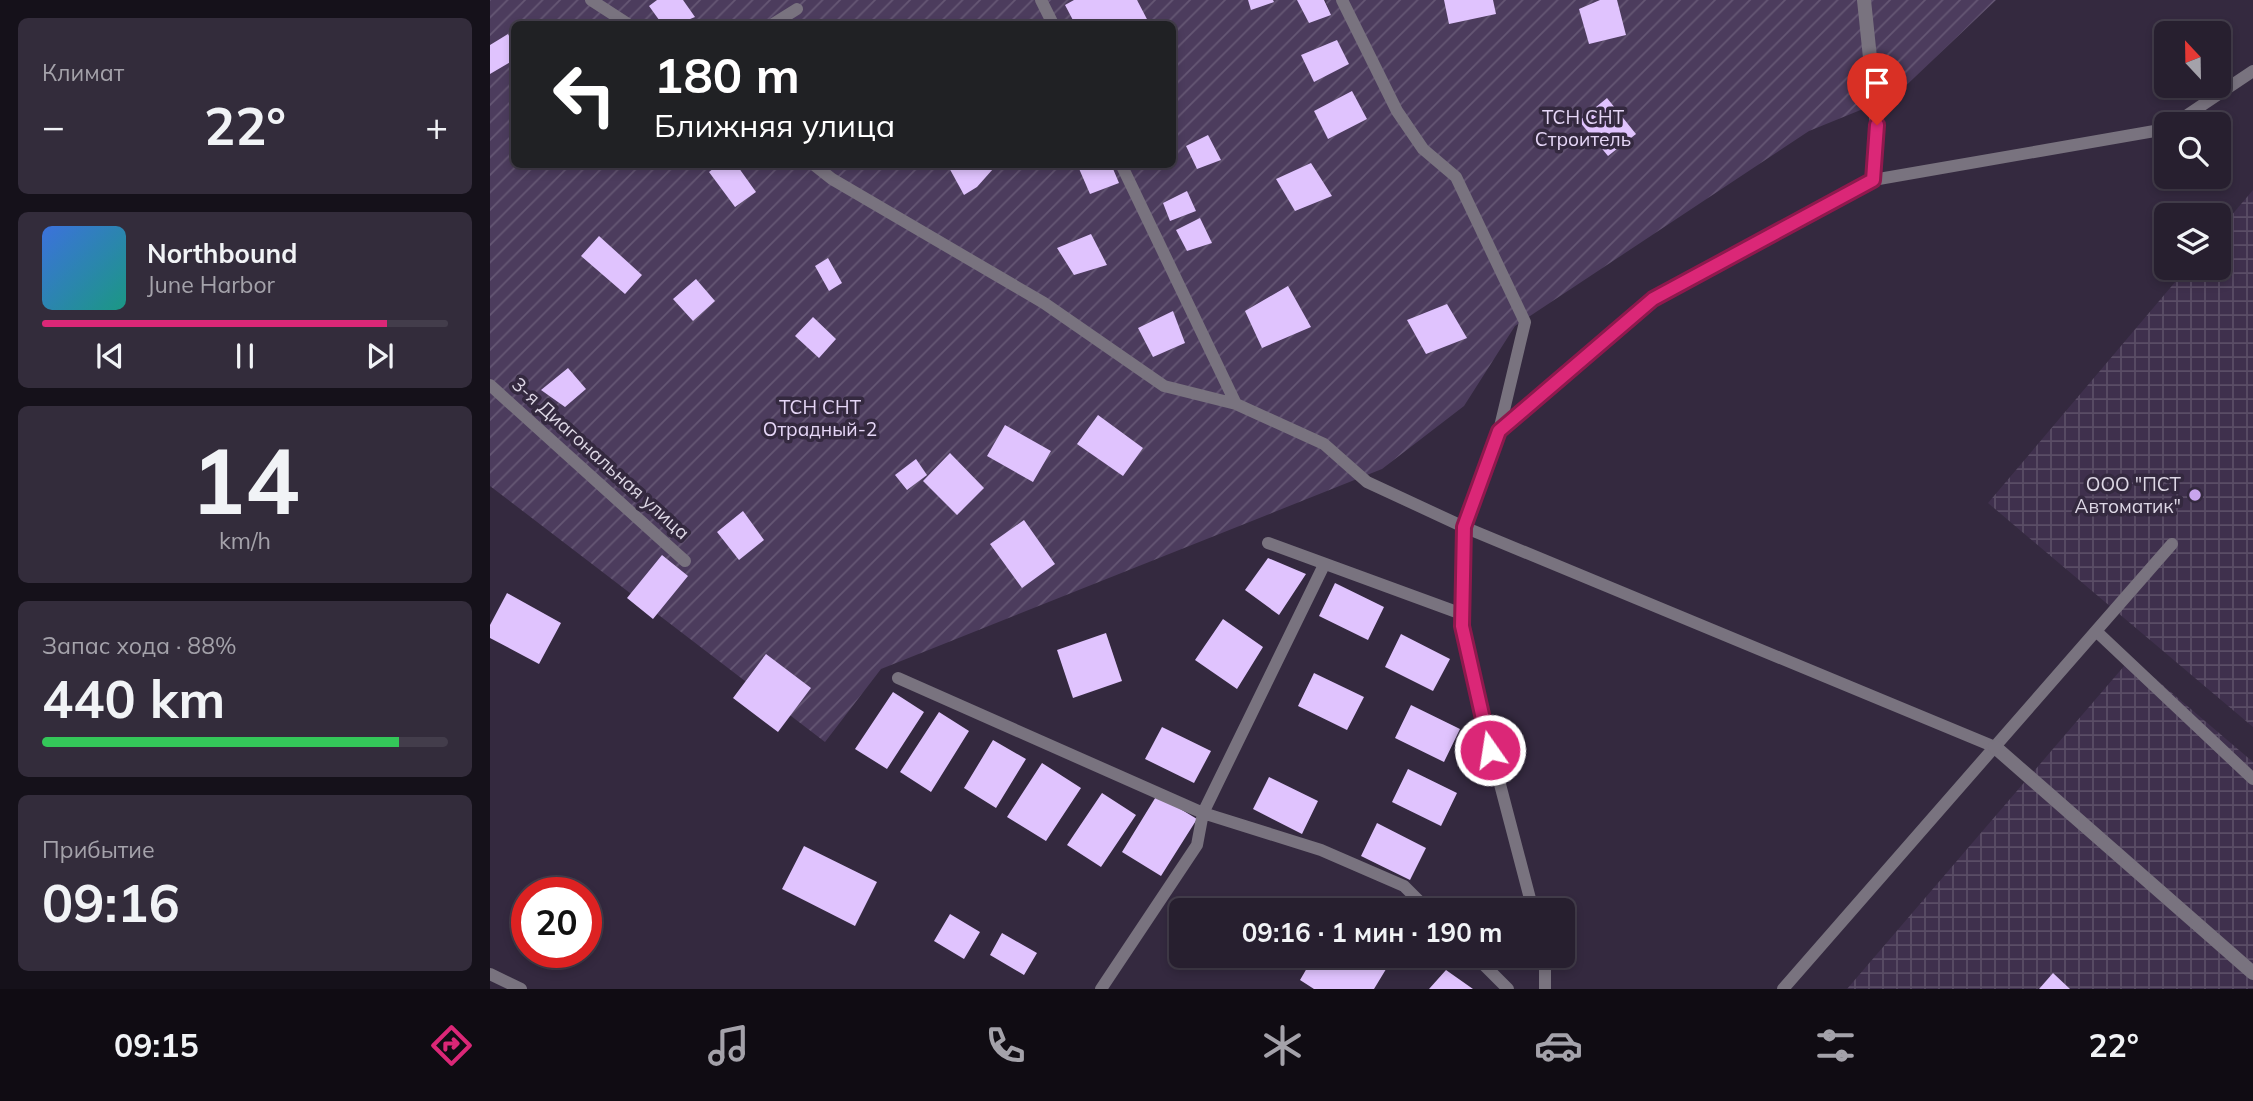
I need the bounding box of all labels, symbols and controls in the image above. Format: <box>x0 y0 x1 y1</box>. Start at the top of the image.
north arrow <box>2154 21 2231 98</box>
map controls <box>2154 21 2231 280</box>
text: 180 m <box>654 44 800 105</box>
icon: left <box>539 49 630 140</box>
pin <box>1847 53 1907 125</box>
text: Климат <box>42 58 124 87</box>
icon: arrive <box>1858 64 1896 102</box>
text: 22° <box>204 93 286 158</box>
text: − <box>42 102 65 150</box>
text: + <box>425 102 448 150</box>
text: Ближняя улица <box>654 105 895 145</box>
park label: ТСН СНТ Строитель <box>1535 105 1631 151</box>
button: search <box>2154 112 2231 189</box>
button: layers <box>2154 203 2231 280</box>
text: Northbound <box>147 237 297 270</box>
text: June Harbor <box>147 270 275 299</box>
icon: previous <box>91 337 129 375</box>
icon: pause <box>226 337 264 375</box>
icon: next <box>361 337 399 375</box>
street label: 3-я Диагональная улица <box>507 372 695 544</box>
park label: ТСН СНТ Отрадный-2 <box>763 395 877 441</box>
text: 14 <box>190 423 300 537</box>
place label: ООО "ПСТ Автоматик" <box>2075 472 2182 518</box>
marker: ООО "ПСТ Автоматик" <box>2187 487 2203 503</box>
text: km/h <box>219 526 271 555</box>
text: Запас хода · 88% <box>42 631 237 660</box>
text: 440 km <box>42 666 225 731</box>
position arrow <box>1453 713 1527 787</box>
text: Прибытие <box>42 835 155 864</box>
text: 09:16 <box>42 870 180 935</box>
speed limit sign: 20 <box>511 877 602 968</box>
text: 09:16 · 1 мин · 190 m <box>1242 916 1502 949</box>
icon: directions <box>427 1021 476 1070</box>
icon: music <box>704 1021 753 1070</box>
icon: phone <box>981 1021 1030 1070</box>
icon: climate <box>1258 1021 1307 1070</box>
icon: car <box>1534 1021 1583 1070</box>
icon: filters <box>1811 1021 1860 1070</box>
text: 09:15 <box>114 1025 199 1065</box>
text: 22° <box>2088 1025 2139 1065</box>

